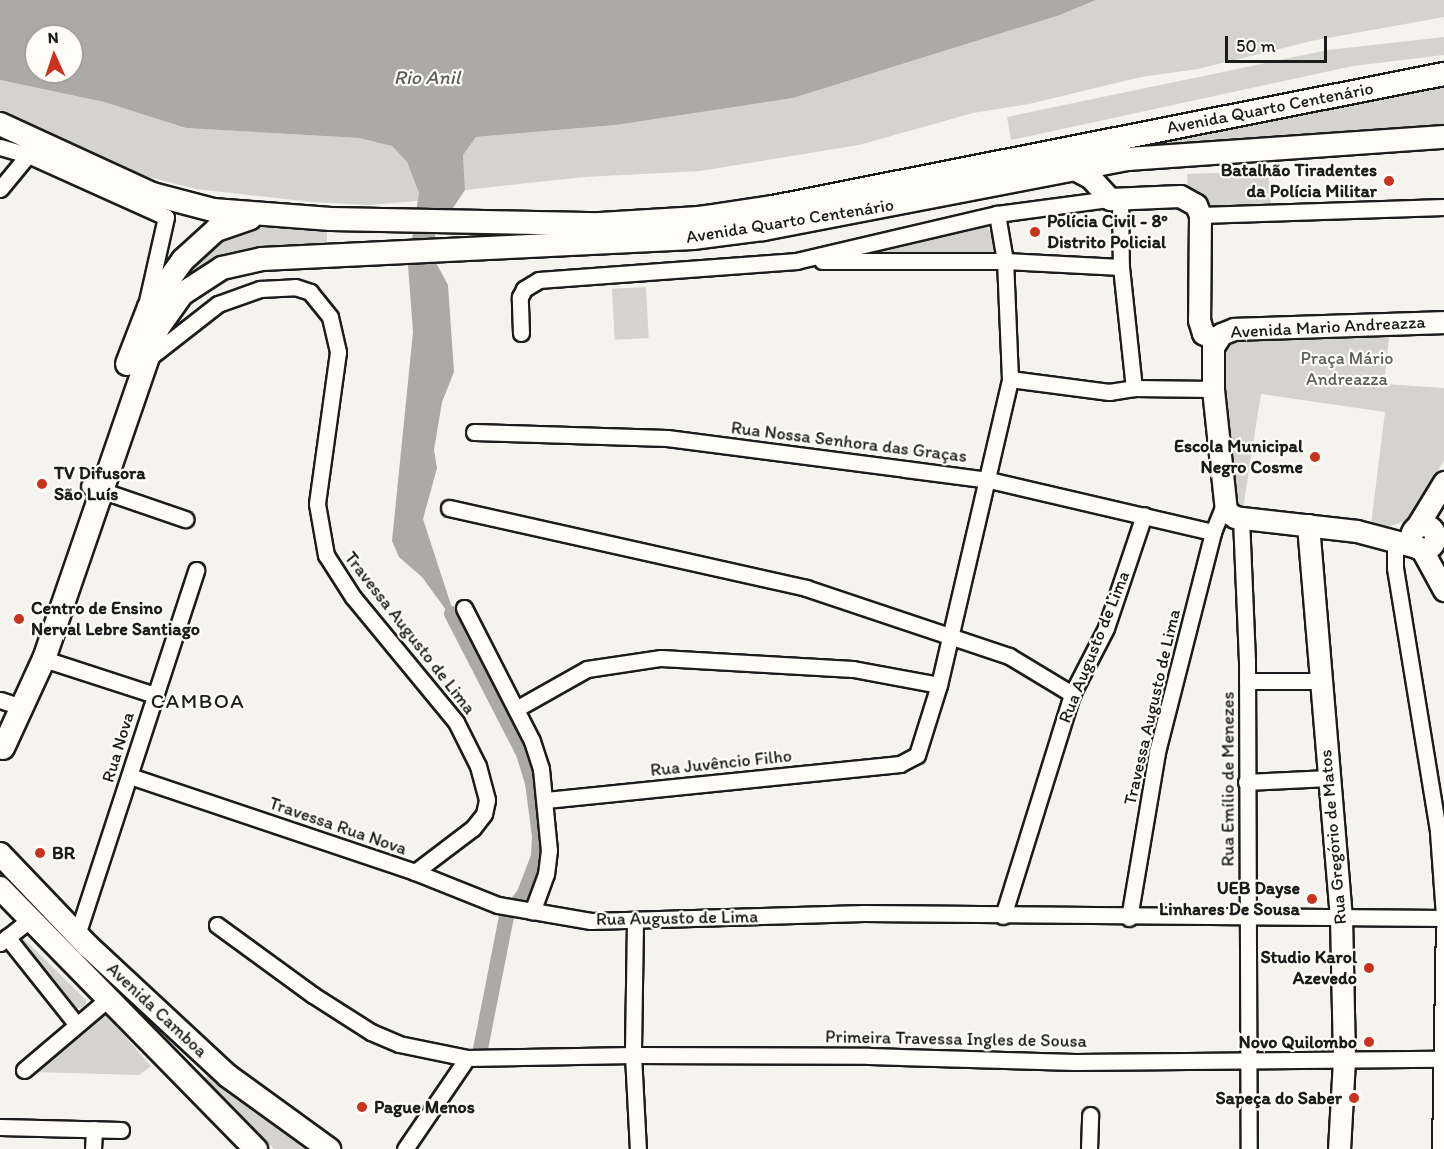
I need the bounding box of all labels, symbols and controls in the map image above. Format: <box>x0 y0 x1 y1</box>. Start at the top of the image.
north arrow <box>24 24 84 84</box>
scale bar <box>1228 24 1330 62</box>
text: N <box>47 28 59 47</box>
text: 50 m <box>1236 35 1276 57</box>
water label: Rio Anil <box>394 65 460 89</box>
street label: Avenida Quarto Centenário <box>1165 77 1375 139</box>
place label: Batalhão Tiradentes da Polícia Militar <box>1221 160 1377 202</box>
marker: Batalhão Tiradentes da Polícia Militar <box>1382 174 1396 188</box>
street label: Avenida Quarto Centenário <box>684 194 896 248</box>
place label: Polícia Civil - 8º Distrito Policial <box>1047 211 1168 254</box>
marker: Polícia Civil - 8º Distrito Policial <box>1028 225 1042 239</box>
street label: Avenida Mario Andreazza <box>1230 311 1426 343</box>
park label: Praça Mário Andreazza <box>1301 348 1393 391</box>
street label: Rua Nossa Senhora das Graças <box>730 417 968 467</box>
place label: Escola Municipal Negro Cosme <box>1174 436 1303 478</box>
marker: Escola Municipal Negro Cosme <box>1308 450 1322 464</box>
place label: TV Difusora São Luís <box>54 463 146 506</box>
marker: TV Difusora São Luís <box>35 477 49 491</box>
street label: Travessa Augusto de Lima <box>340 547 480 719</box>
street label: Rua Augusto de Lima <box>1054 568 1134 726</box>
place label: Centro de Ensino Nerval Lebre Santiago <box>31 598 200 640</box>
street label: Travessa Augusto de Lima <box>1119 607 1185 807</box>
marker: Centro de Ensino Nerval Lebre Santiago <box>12 612 26 626</box>
district label: CAMBOA <box>150 688 246 714</box>
street label: Rua Emílio de Menezes <box>1217 691 1239 867</box>
street label: Rua Nova <box>97 709 139 785</box>
street label: Rua Juvêncio Filho <box>649 745 793 781</box>
street label: Rua Gregório de Matos <box>1315 749 1351 925</box>
street label: Travessa Rua Nova <box>266 792 410 860</box>
place label: BR <box>52 842 75 864</box>
marker: BR <box>33 846 47 860</box>
place label: UEB Dayse Linhares De Sousa <box>1159 878 1300 920</box>
marker: UEB Dayse Linhares De Sousa <box>1305 892 1319 906</box>
street label: Rua Augusto de Lima <box>596 906 758 930</box>
place label: Studio Karol Azevedo <box>1260 947 1357 990</box>
street label: Avenida Camboa <box>102 958 212 1062</box>
marker: Studio Karol Azevedo <box>1362 961 1376 975</box>
street label: Primeira Travessa Ingles de Sousa <box>824 1026 1088 1052</box>
place label: Novo Quilombo <box>1239 1031 1357 1053</box>
marker: Novo Quilombo <box>1362 1035 1376 1049</box>
place label: Sapeça do Saber <box>1215 1087 1342 1109</box>
marker: Sapeça do Saber <box>1347 1091 1361 1105</box>
place label: Pague Menos <box>374 1096 475 1118</box>
marker: Pague Menos <box>355 1100 369 1114</box>

